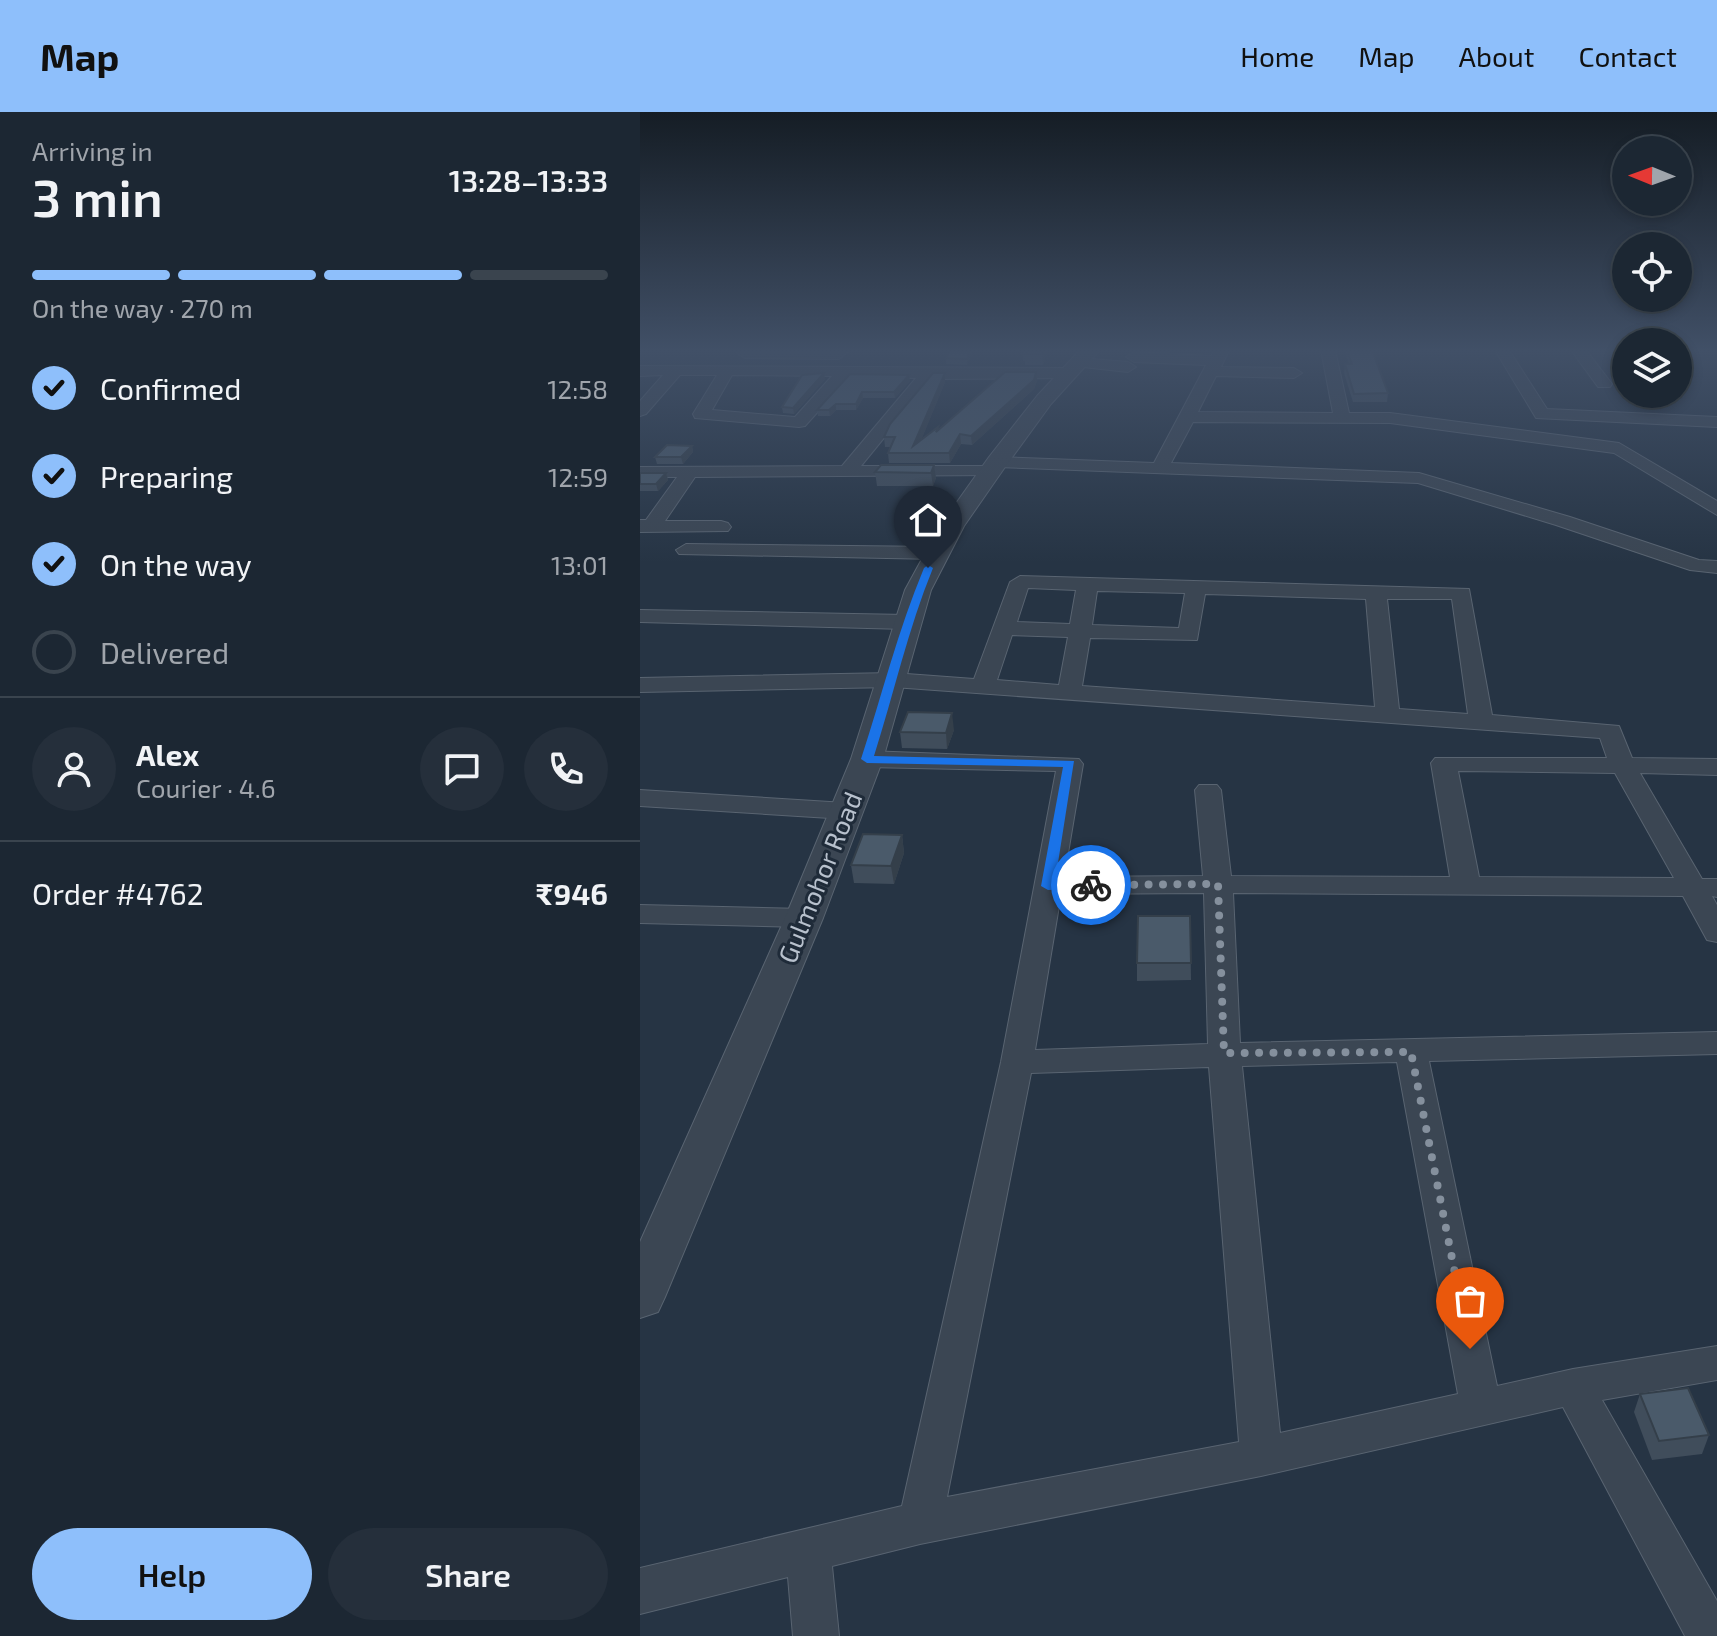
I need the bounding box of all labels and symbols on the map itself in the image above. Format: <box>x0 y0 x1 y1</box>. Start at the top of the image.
north arrow <box>1612 136 1692 216</box>
pin <box>894 486 962 568</box>
street label: Gulmohor Road <box>771 787 867 967</box>
courier <box>1051 845 1131 925</box>
pin <box>1436 1267 1504 1349</box>

